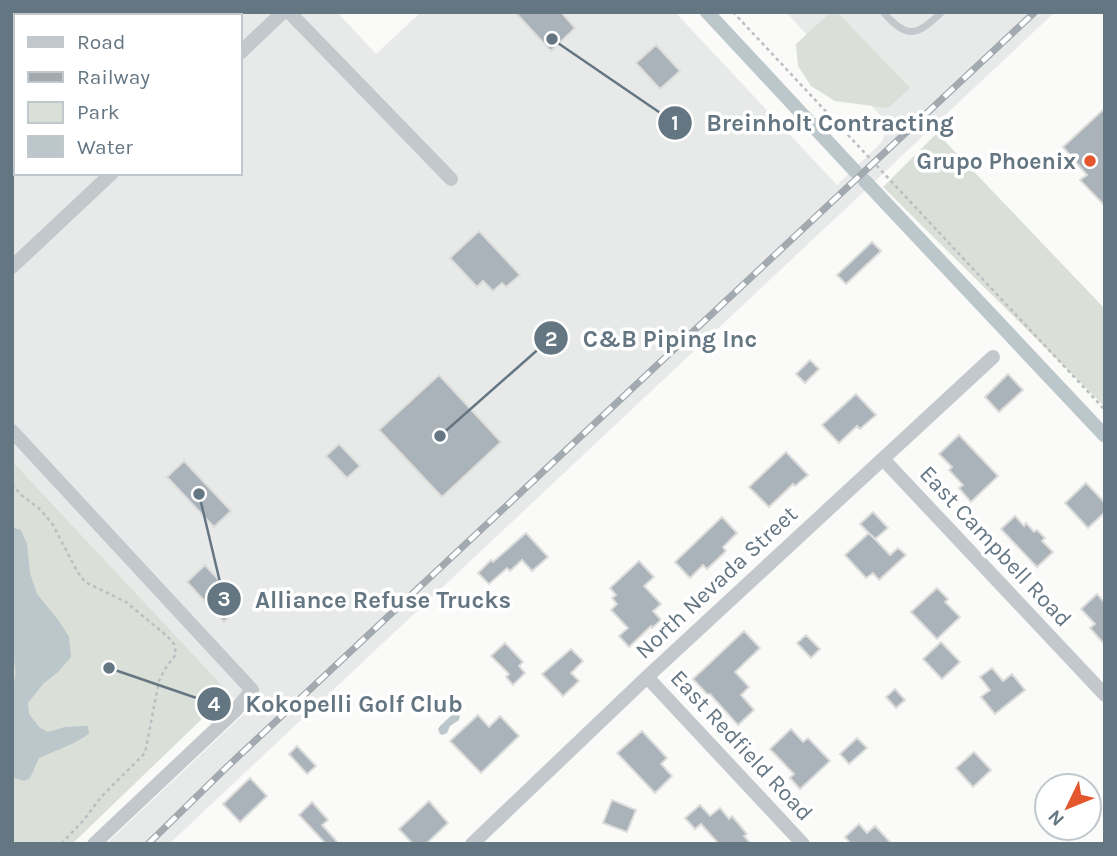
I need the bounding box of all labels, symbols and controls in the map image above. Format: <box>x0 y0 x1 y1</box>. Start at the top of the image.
legend <box>14 14 242 175</box>
text: Road <box>77 30 125 54</box>
text: Railway <box>77 65 150 89</box>
text: Park <box>77 100 120 124</box>
callout: Breinholt Contracting <box>657 100 968 145</box>
text: Breinholt Contracting <box>706 109 954 137</box>
text: 1 <box>671 111 679 135</box>
text: Water <box>77 135 133 159</box>
place label: Grupo Phoenix <box>917 148 1076 175</box>
marker: Grupo Phoenix <box>1082 153 1098 169</box>
callout: C&B Piping Inc <box>534 316 771 361</box>
text: C&B Piping Inc <box>583 325 757 353</box>
text: 2 <box>545 327 557 351</box>
street label: East Campbell Road <box>914 460 1077 632</box>
street label: North Nevada Street <box>630 500 803 664</box>
callout: Alliance Refuse Trucks <box>206 577 526 622</box>
text: Alliance Refuse Trucks <box>255 586 511 614</box>
text: 3 <box>217 587 231 611</box>
street label: East Redfield Road <box>665 664 818 826</box>
callout: Kokopelli Golf Club <box>196 681 477 726</box>
text: Kokopelli Golf Club <box>245 690 463 718</box>
text: 4 <box>208 692 221 716</box>
north arrow <box>1033 772 1103 842</box>
text: N <box>1044 805 1069 830</box>

